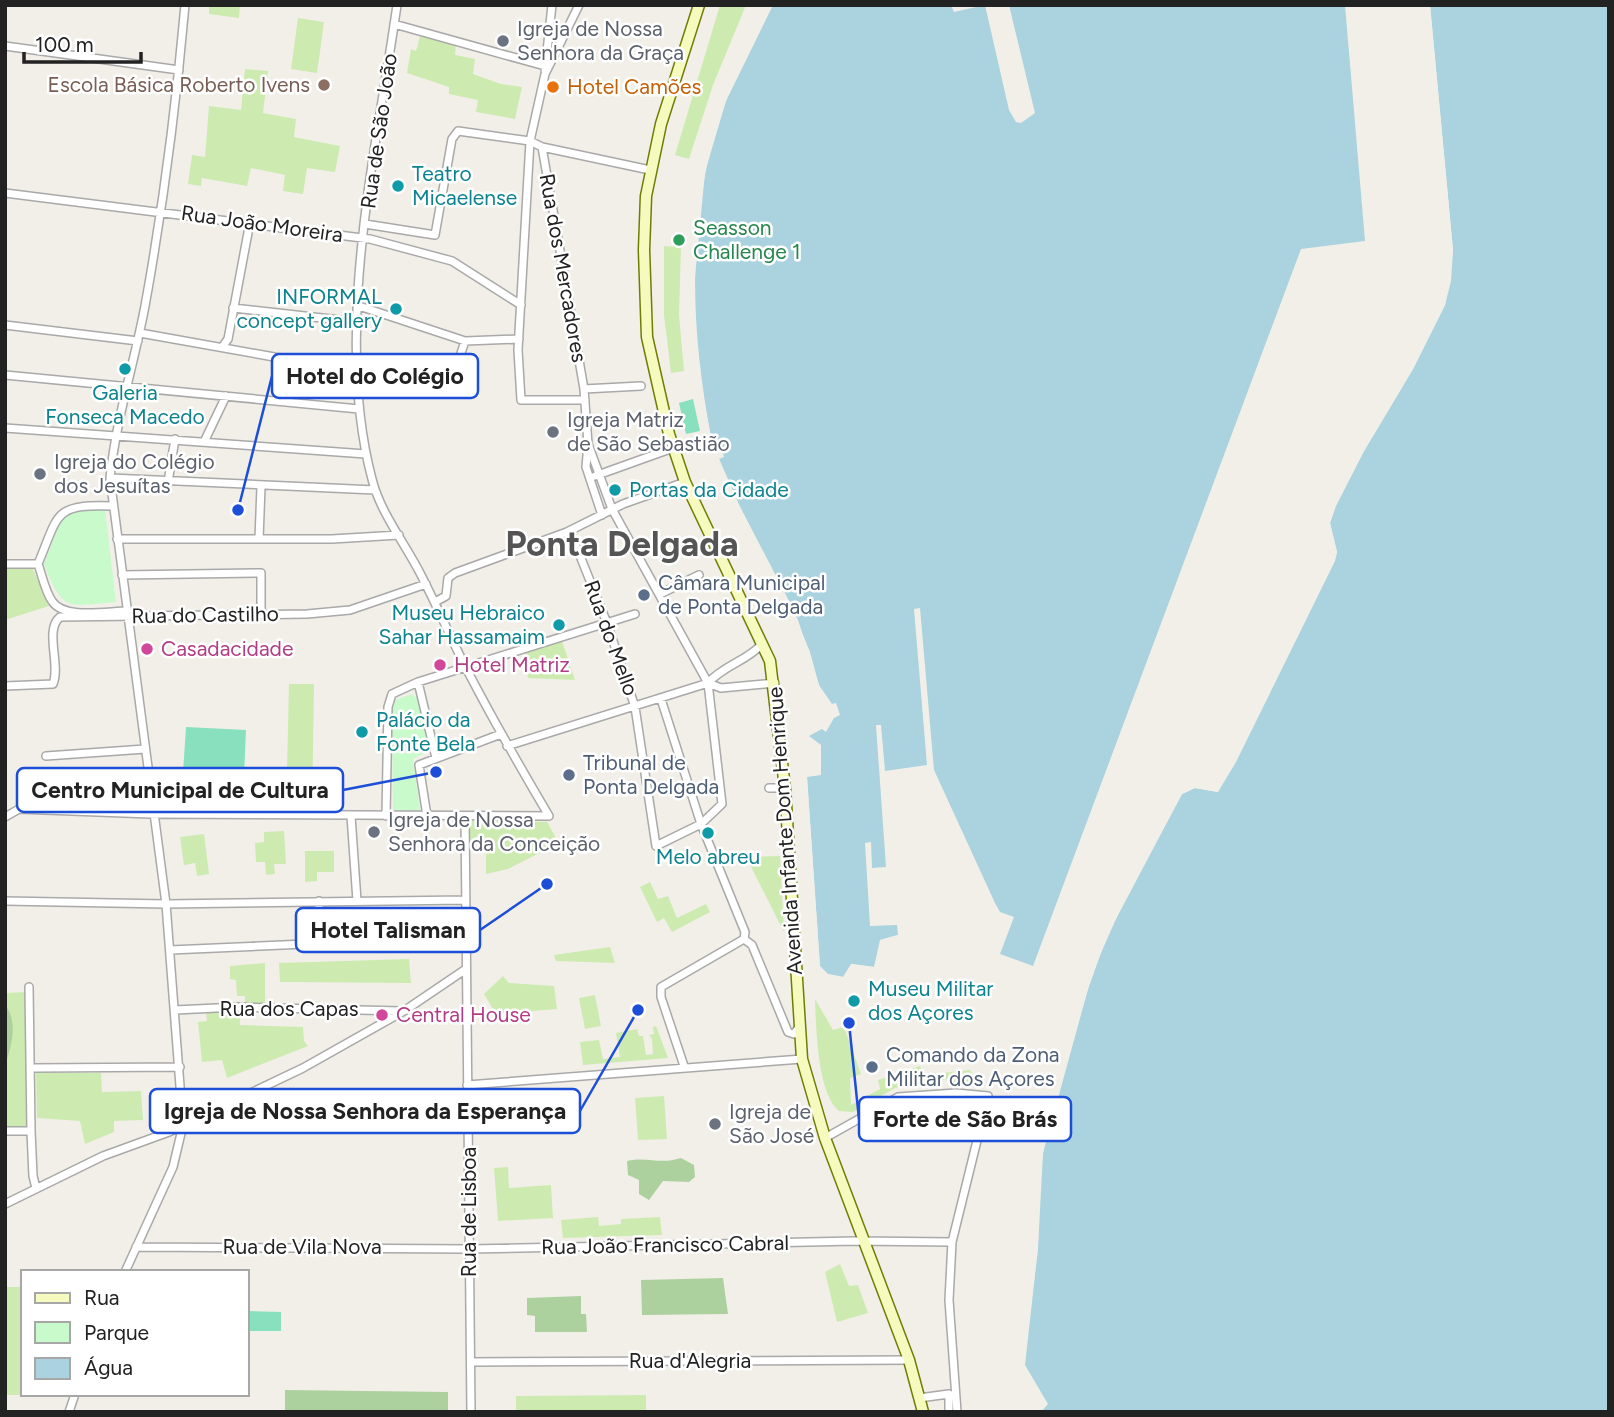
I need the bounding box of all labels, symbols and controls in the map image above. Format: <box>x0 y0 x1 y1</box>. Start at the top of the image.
place label: Igreja de Nossa Senhora da Graça <box>517 16 684 65</box>
scale bar <box>24 21 142 65</box>
text: 100 m <box>35 32 94 57</box>
marker: Igreja de Nossa Senhora da Graça <box>495 33 511 49</box>
street label: Rua de São João <box>355 52 402 210</box>
place label: Escola Básica Roberto Ivens <box>48 72 310 97</box>
place label: Hotel Camões <box>567 74 701 99</box>
marker: Escola Básica Roberto Ivens <box>316 77 332 93</box>
marker: Hotel Camões <box>545 79 561 95</box>
place label: Teatro Micaelense <box>412 161 517 210</box>
street label: Rua dos Mercadores <box>535 171 592 364</box>
marker: Teatro Micaelense <box>390 178 406 194</box>
street label: Rua João Moreira <box>180 200 345 247</box>
place label: Seasson Challenge 1 <box>693 215 801 264</box>
marker: Seasson Challenge 1 <box>671 232 687 248</box>
place label: INFORMAL concept gallery <box>236 284 382 333</box>
marker: INFORMAL concept gallery <box>388 301 404 317</box>
callout: Hotel do Colégio <box>272 354 478 398</box>
marker: Galeria Fonseca Macedo <box>117 361 133 377</box>
text: Hotel do Colégio <box>286 362 464 390</box>
place label: Galeria Fonseca Macedo <box>45 380 205 429</box>
place label: Igreja Matriz de São Sebastião <box>567 407 730 456</box>
marker: Igreja Matriz de São Sebastião <box>545 424 561 440</box>
place label: Igreja do Colégio dos Jesuítas <box>54 449 215 498</box>
marker: Igreja do Colégio dos Jesuítas <box>32 466 48 482</box>
place label: Portas da Cidade <box>629 477 789 502</box>
marker: Portas da Cidade <box>607 482 623 498</box>
district label: Ponta Delgada <box>505 523 739 565</box>
place label: Câmara Municipal de Ponta Delgada <box>658 570 825 619</box>
street label: Rua do Mello <box>579 577 644 699</box>
marker: Câmara Municipal de Ponta Delgada <box>636 587 652 603</box>
place label: Museu Hebraico Sahar Hassamaim <box>379 600 545 649</box>
street label: Rua do Castilho <box>131 601 279 628</box>
marker: Museu Hebraico Sahar Hassamaim <box>551 617 567 633</box>
place label: Casadacidade <box>161 636 293 661</box>
marker: Casadacidade <box>139 641 155 657</box>
place label: Hotel Matriz <box>454 652 570 677</box>
marker: Hotel Matriz <box>432 657 448 673</box>
street label: Avenida Infante Dom Henrique <box>762 686 807 976</box>
place label: Palácio da Fonte Bela <box>376 707 475 756</box>
marker: Palácio da Fonte Bela <box>354 724 370 740</box>
place label: Tribunal de Ponta Delgada <box>583 750 719 799</box>
marker: Tribunal de Ponta Delgada <box>561 767 577 783</box>
callout: Centro Municipal de Cultura <box>17 768 343 812</box>
text: Centro Municipal de Cultura <box>31 776 329 804</box>
place label: Igreja de Nossa Senhora da Conceição <box>388 807 600 856</box>
marker: Igreja de Nossa Senhora da Conceição <box>366 824 382 840</box>
marker: Melo abreu <box>700 825 716 841</box>
place label: Melo abreu <box>656 844 760 869</box>
callout: Hotel Talisman <box>296 908 480 952</box>
text: Hotel Talisman <box>310 916 466 944</box>
place label: Museu Militar dos Açores <box>868 976 993 1025</box>
marker: Museu Militar dos Açores <box>846 993 862 1009</box>
street label: Rua dos Capas <box>220 996 358 1021</box>
place label: Central House <box>396 1002 531 1027</box>
marker: Central House <box>374 1007 390 1023</box>
place label: Comando da Zona Militar dos Açores <box>886 1042 1060 1091</box>
marker: Comando da Zona Militar dos Açores <box>864 1059 880 1075</box>
callout: Igreja de Nossa Senhora da Esperança <box>150 1089 580 1133</box>
text: Igreja de Nossa Senhora da Esperança <box>164 1097 566 1125</box>
callout: Forte de São Brás <box>859 1097 1071 1141</box>
place label: Igreja de São José <box>729 1099 814 1148</box>
text: Forte de São Brás <box>873 1105 1057 1133</box>
marker: Igreja de São José <box>707 1116 723 1132</box>
street label: Rua de Lisboa <box>456 1147 481 1277</box>
street label: Rua João Francisco Cabral <box>541 1230 789 1259</box>
street label: Rua de Vila Nova <box>222 1234 382 1259</box>
legend <box>21 1270 248 1396</box>
text: Rua <box>84 1285 120 1310</box>
text: Parque <box>84 1320 149 1345</box>
street label: Rua d'Alegria <box>629 1348 751 1373</box>
text: Água <box>84 1355 133 1380</box>

